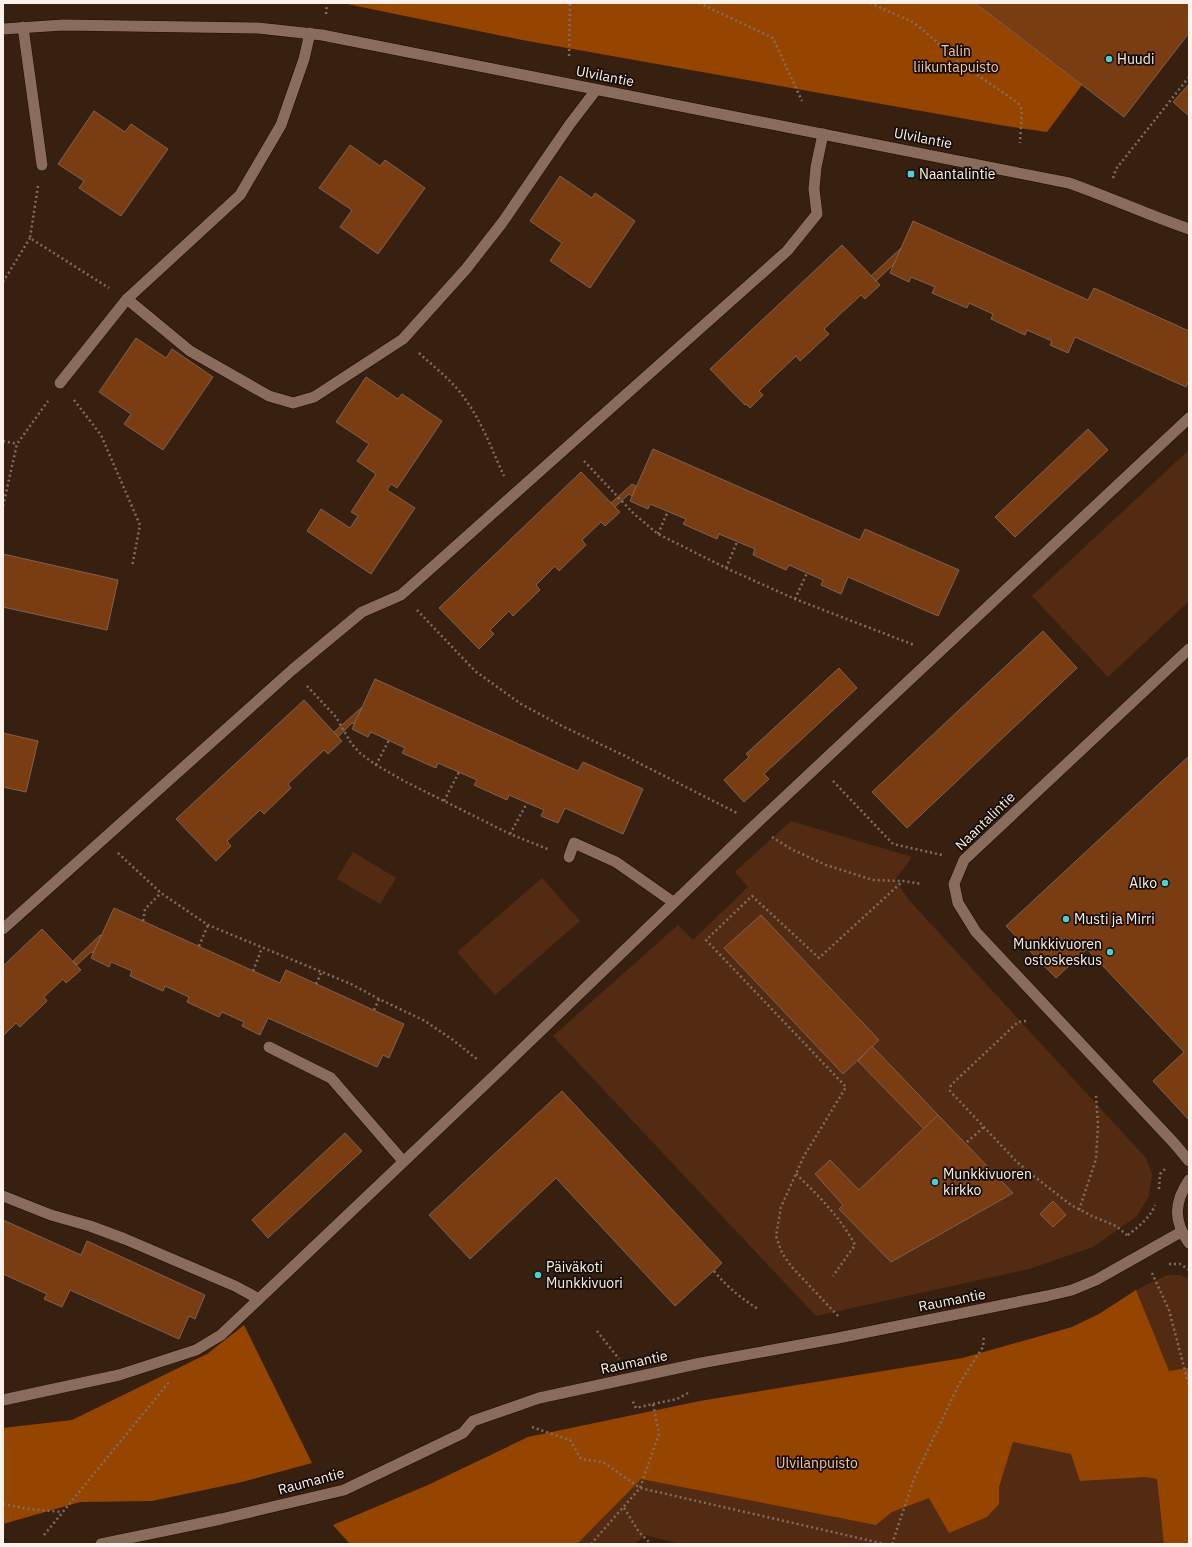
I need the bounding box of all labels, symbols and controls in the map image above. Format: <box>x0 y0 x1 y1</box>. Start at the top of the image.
park label: Talin liikuntapuisto <box>913 42 999 76</box>
place label: Huudi <box>1117 50 1154 68</box>
marker: Huudi <box>1104 54 1114 64</box>
street label: Ulvilantie <box>574 62 636 91</box>
street label: Ulvilantie <box>892 124 954 153</box>
place label: Naantalintie <box>919 165 996 183</box>
marker: Naantalintie <box>906 169 916 179</box>
street label: Naantalintie <box>951 788 1019 854</box>
place label: Alko <box>1129 874 1157 892</box>
marker: Alko <box>1160 878 1170 888</box>
place label: Musti ja Mirri <box>1074 910 1155 928</box>
marker: Musti ja Mirri <box>1061 914 1071 924</box>
place label: Munkkivuoren ostoskeskus <box>1013 935 1102 969</box>
marker: Munkkivuoren ostoskeskus <box>1105 947 1115 957</box>
place label: Munkkivuoren kirkko <box>943 1165 1032 1199</box>
marker: Munkkivuoren kirkko <box>930 1177 940 1187</box>
place label: Päiväkoti Munkkivuori <box>546 1258 623 1292</box>
marker: Päiväkoti Munkkivuori <box>533 1270 543 1280</box>
street label: Raumantie <box>917 1285 987 1315</box>
street label: Raumantie <box>599 1346 669 1378</box>
park label: Ulvilanpuisto <box>776 1454 858 1472</box>
street label: Raumantie <box>276 1463 346 1498</box>

